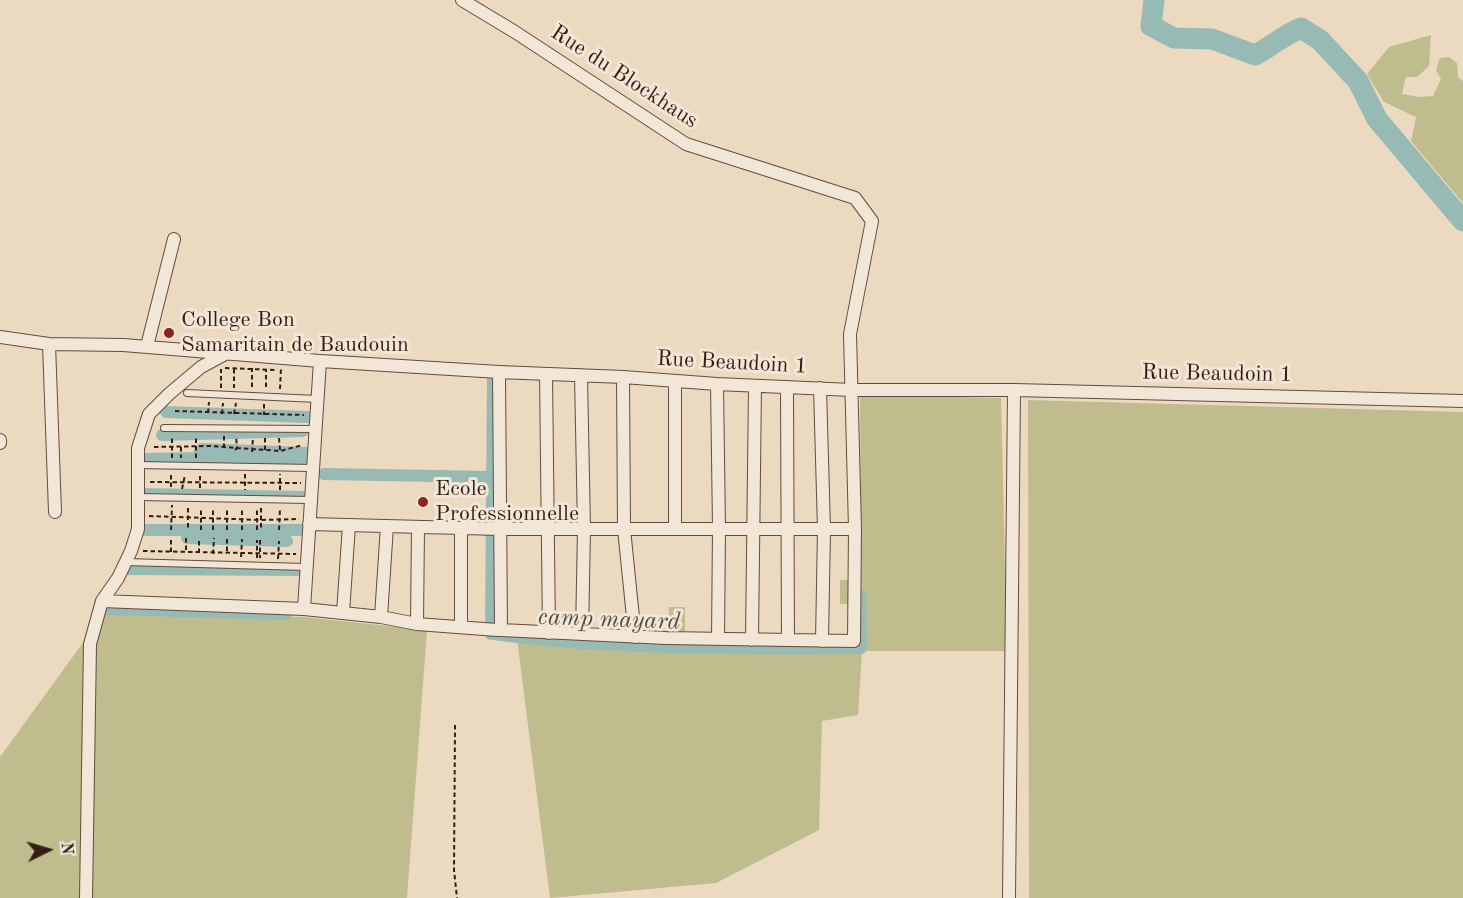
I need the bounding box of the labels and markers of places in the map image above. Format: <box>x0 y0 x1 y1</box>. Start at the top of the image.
place label: College Bon Samaritain de Baudouin <box>181 307 409 358</box>
marker: College Bon Samaritain de Baudouin <box>162 326 176 340</box>
place label: Ecole Professionnelle <box>435 476 579 528</box>
marker: Ecole Professionnelle <box>416 495 430 509</box>

